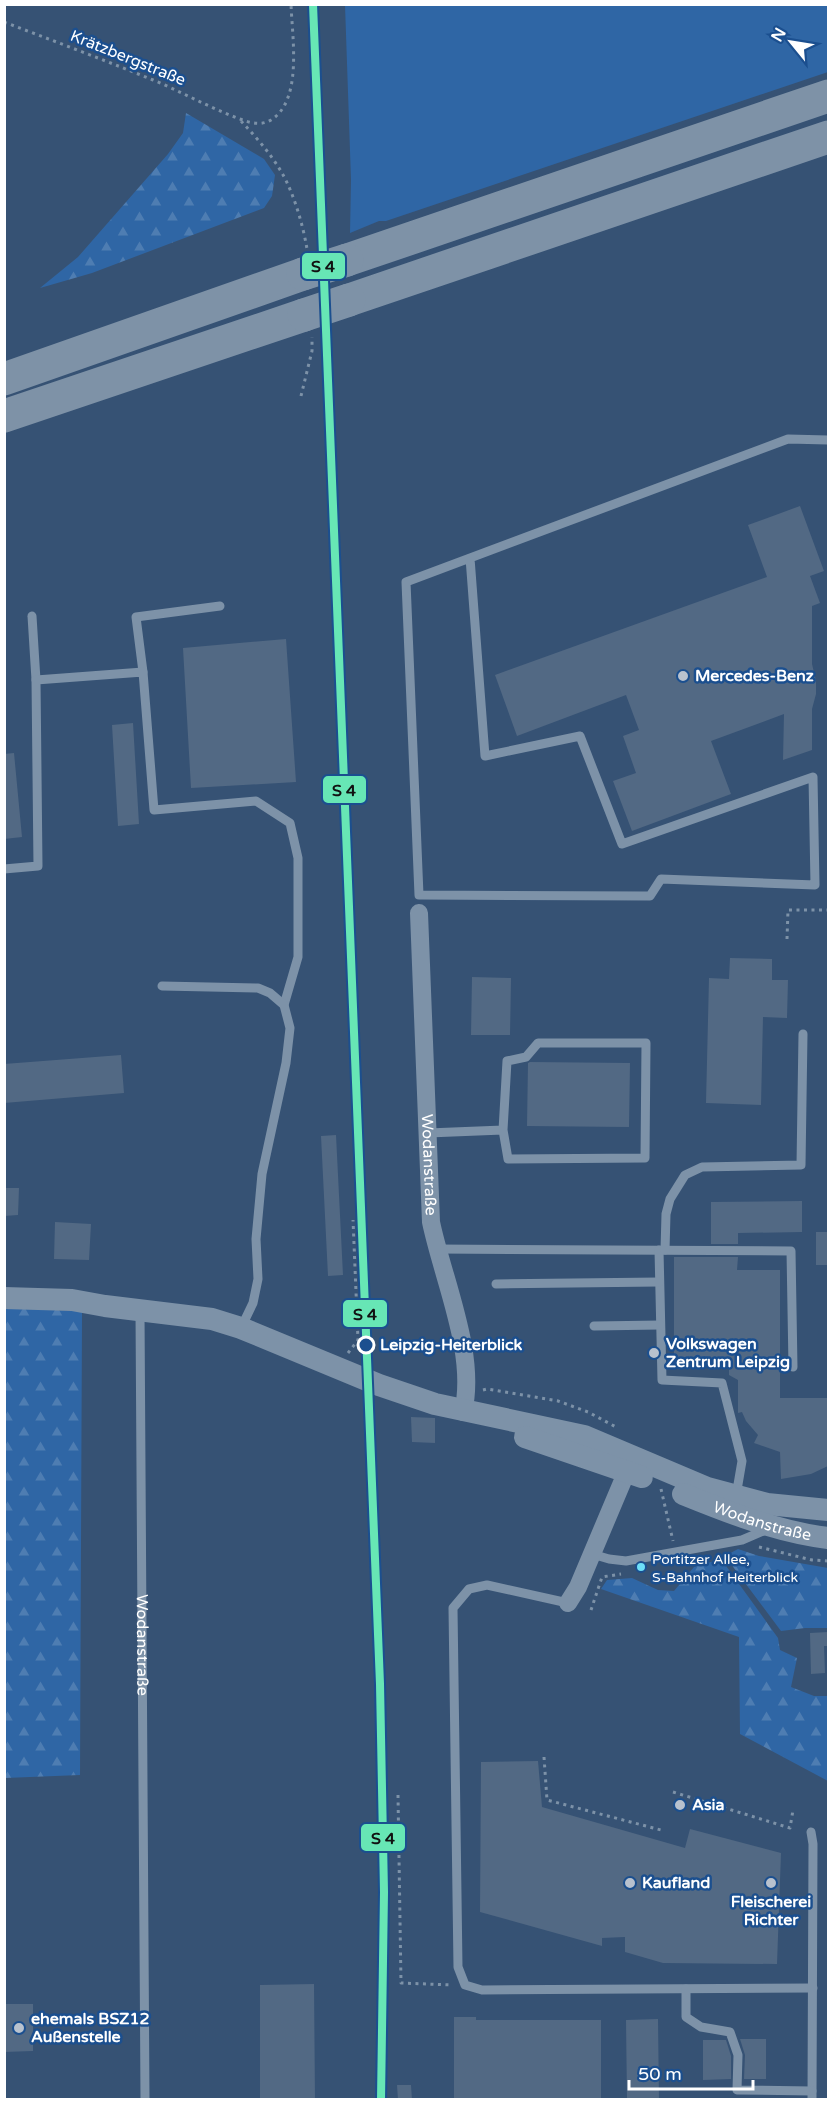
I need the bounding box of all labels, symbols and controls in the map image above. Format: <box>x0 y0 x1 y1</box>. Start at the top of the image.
north arrow <box>761 12 821 72</box>
text: N <box>767 24 791 46</box>
street label: Krätzbergstraße <box>67 26 189 90</box>
line badge: S 4 <box>301 252 346 280</box>
text: S 4 <box>311 257 335 277</box>
place label: Mercedes-Benz <box>695 666 814 686</box>
marker: Mercedes-Benz <box>676 669 690 683</box>
line badge: S 4 <box>322 775 367 804</box>
text: S 4 <box>332 781 356 801</box>
street label: Wodanstraße <box>417 1114 441 1216</box>
line badge: S 4 <box>342 1299 388 1328</box>
text: S 4 <box>353 1305 377 1325</box>
place label: Volkswagen Zentrum Leipzig <box>666 1334 790 1372</box>
place label: Leipzig-Heiterblick <box>380 1335 523 1355</box>
marker: Leipzig-Heiterblick <box>357 1336 375 1354</box>
marker: Volkswagen Zentrum Leipzig <box>647 1346 661 1360</box>
street label: Wodanstraße <box>710 1497 813 1545</box>
place label: Portitzer Allee, S-Bahnhof Heiterblick <box>652 1551 799 1586</box>
marker: Portitzer Allee, S-Bahnhof Heiterblick <box>635 1561 647 1573</box>
street label: Wodanstraße <box>132 1594 152 1696</box>
place label: Asia <box>692 1795 725 1815</box>
marker: Asia <box>673 1798 687 1812</box>
line badge: S 4 <box>360 1823 406 1852</box>
text: S 4 <box>371 1829 395 1849</box>
place label: Kaufland <box>642 1873 710 1893</box>
marker: Kaufland <box>623 1876 637 1890</box>
marker: Fleischerei Richter <box>764 1876 778 1890</box>
place label: Fleischerei Richter <box>731 1892 811 1930</box>
place label: ehemals BSZ12 Außenstelle <box>31 2009 150 2047</box>
marker: ehemals BSZ12 Außenstelle <box>12 2021 26 2035</box>
scale bar <box>629 2053 754 2091</box>
text: 50 m <box>638 2063 682 2085</box>

